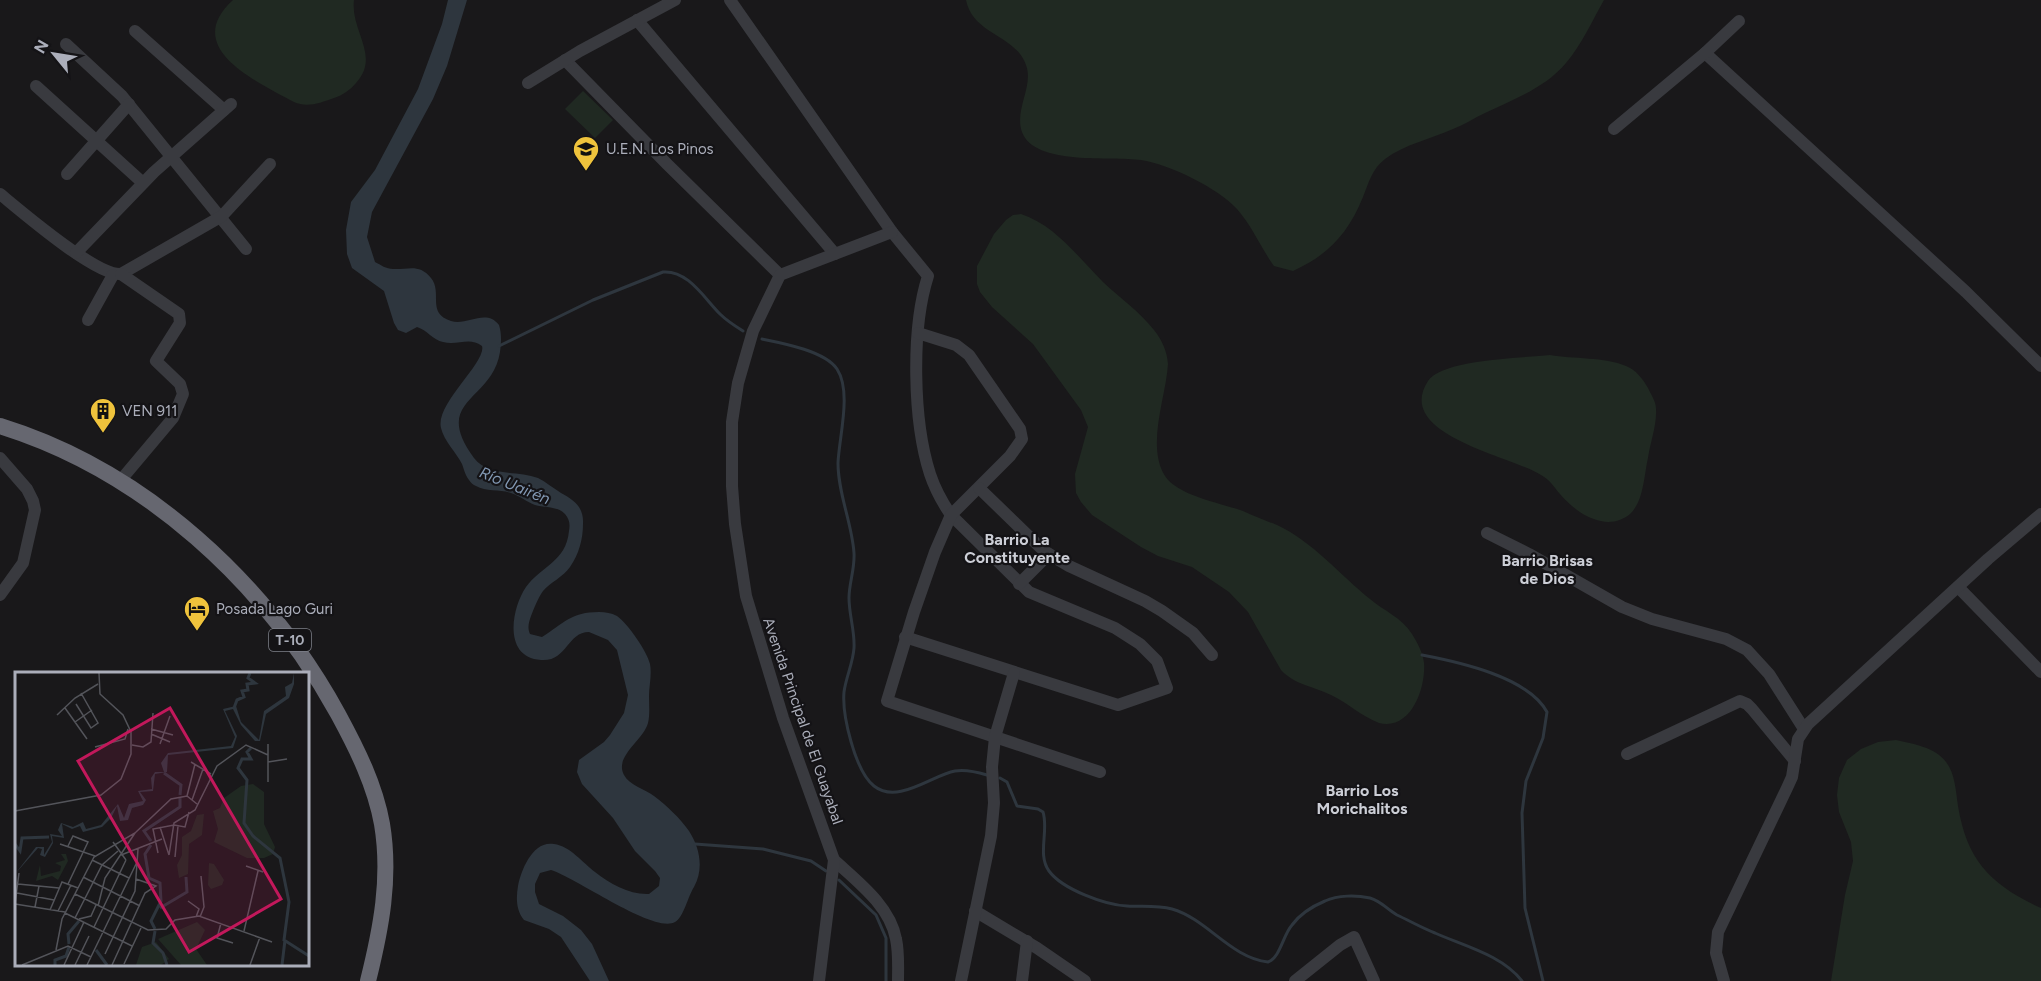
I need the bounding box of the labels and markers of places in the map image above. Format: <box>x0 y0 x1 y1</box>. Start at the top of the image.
school or university icon: U.E.N. Los Pinos <box>571 134 601 172</box>
place label: U.E.N. Los Pinos <box>606 140 714 158</box>
building icon: VEN 911 <box>88 396 118 434</box>
place label: VEN 911 <box>122 402 177 420</box>
hotel icon: Posada Lago Guri <box>182 594 212 632</box>
place label: Posada Lago Guri <box>216 600 333 618</box>

